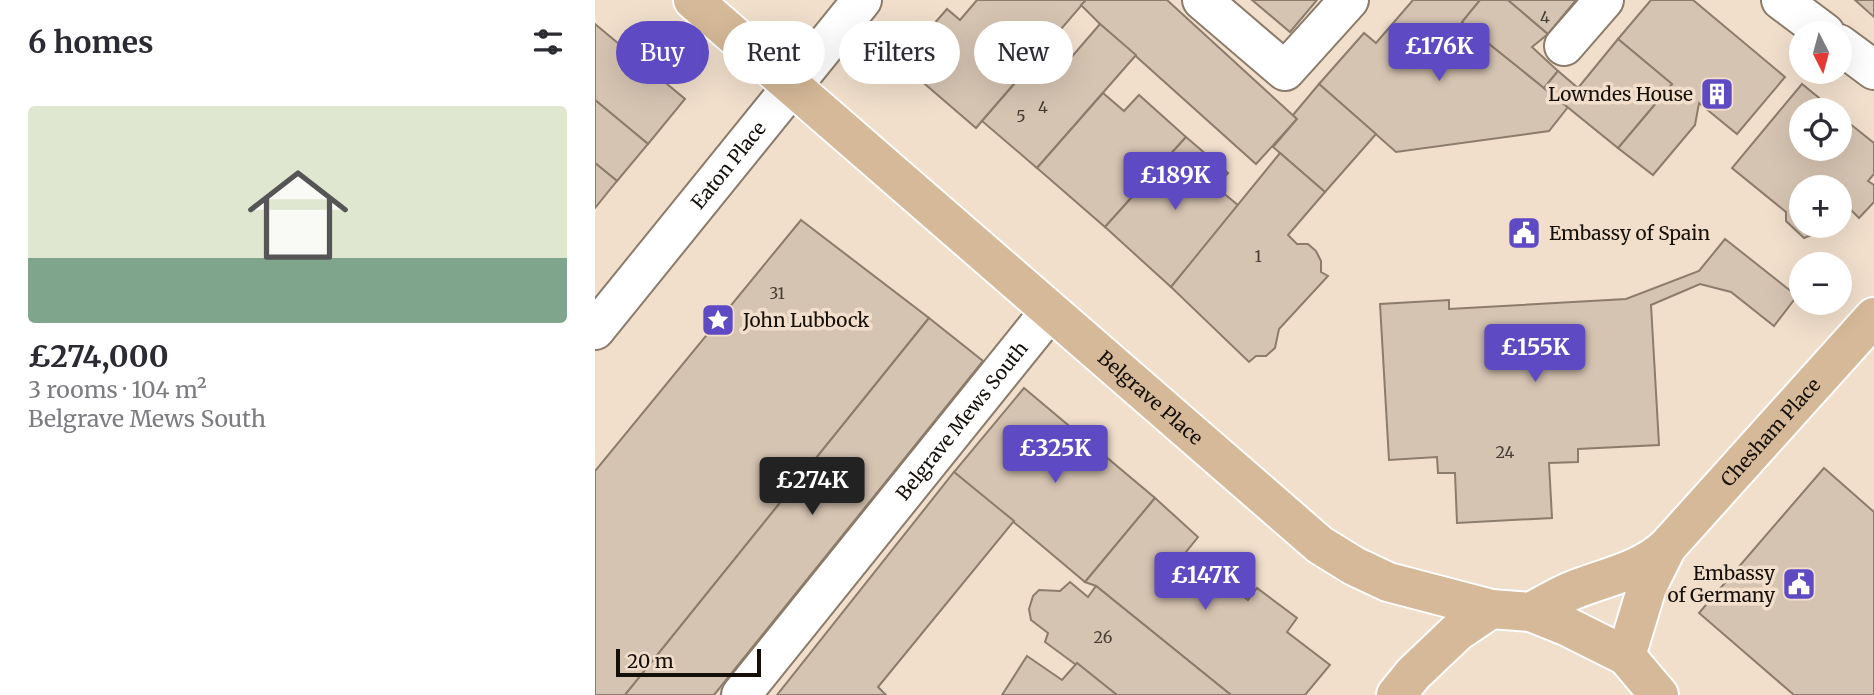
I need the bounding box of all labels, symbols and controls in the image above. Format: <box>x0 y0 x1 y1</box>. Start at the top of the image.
house number: 4 <box>1540 7 1550 27</box>
chip: Buy <box>616 21 709 84</box>
chip: Rent <box>723 21 825 84</box>
chip: Filters <box>839 21 960 84</box>
chip: New <box>974 21 1073 84</box>
north arrow <box>1789 21 1851 84</box>
map controls <box>1789 21 1852 315</box>
text: 6 homes <box>28 23 153 61</box>
icon: filters <box>529 23 567 61</box>
pin: £176K <box>1390 24 1488 83</box>
text: £176K <box>1404 31 1474 60</box>
building icon: Lowndes House <box>1698 75 1736 113</box>
place label: Lowndes House <box>1548 82 1693 106</box>
house number: 4 <box>1038 97 1048 117</box>
button: locate <box>1789 98 1852 161</box>
house number: 5 <box>1016 106 1026 126</box>
street label: Eaton Place <box>686 117 771 214</box>
icon: home <box>235 152 361 278</box>
pin: £189K <box>1126 152 1224 212</box>
text: £189K <box>1139 160 1211 189</box>
button: + <box>1789 175 1852 238</box>
public building icon: Embassy of Spain <box>1505 214 1543 252</box>
place label: Embassy of Spain <box>1549 221 1710 245</box>
house number: 1 <box>1254 246 1262 266</box>
button: − <box>1789 252 1852 315</box>
house number: 31 <box>769 283 785 303</box>
place icon: John Lubbock <box>699 301 737 339</box>
place label: John Lubbock <box>742 308 869 332</box>
pin: £155K <box>1486 324 1584 384</box>
text: £155K <box>1500 332 1570 361</box>
street label: Belgrave Mews South <box>891 336 1033 505</box>
text: £274,000 <box>28 337 169 375</box>
street label: Belgrave Place <box>1093 345 1208 450</box>
street label: Chesham Place <box>1715 373 1825 491</box>
text: 3 rooms · 104 m² <box>28 375 207 404</box>
text: Belgrave Mews South <box>28 404 266 433</box>
pin: £325K <box>1006 426 1104 485</box>
text: £325K <box>1019 433 1091 462</box>
house number: 24 <box>1496 442 1515 462</box>
pin: £274K <box>763 458 861 517</box>
text: £274K <box>776 465 848 494</box>
pin: £147K <box>1156 552 1254 612</box>
text: £147K <box>1170 560 1240 589</box>
place label: Embassy of Germany <box>1667 561 1775 607</box>
public building icon: Embassy of Germany <box>1780 565 1818 603</box>
house number: 26 <box>1094 627 1113 647</box>
scale bar <box>616 646 761 678</box>
text: 20 m <box>627 649 674 673</box>

